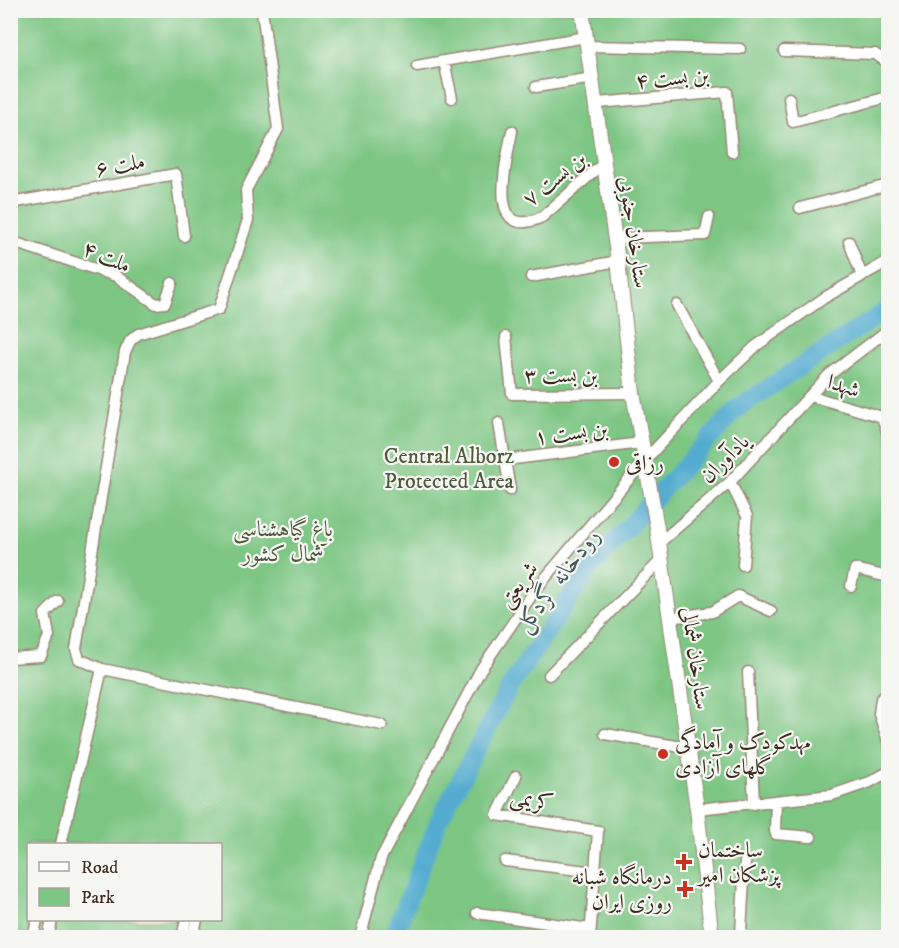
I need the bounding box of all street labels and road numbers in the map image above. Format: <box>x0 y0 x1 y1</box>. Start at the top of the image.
street label: بن بست ۴ <box>634 62 710 95</box>
street label: بن بست ۷ <box>518 146 592 213</box>
street label: ملت ۶ <box>93 148 147 183</box>
street label: ستارخان جنوبی <box>610 175 655 290</box>
street label: ملت ۴ <box>78 235 135 280</box>
street label: بن بست ۳ <box>524 362 598 389</box>
street label: شهدا <box>824 369 863 404</box>
street label: بن بست ۱ <box>533 416 609 451</box>
street label: یادآوران <box>694 427 757 489</box>
street label: شریعتی <box>492 557 545 614</box>
street label: ستارخان شمالی <box>675 605 716 711</box>
street label: کریمی <box>508 783 555 819</box>

